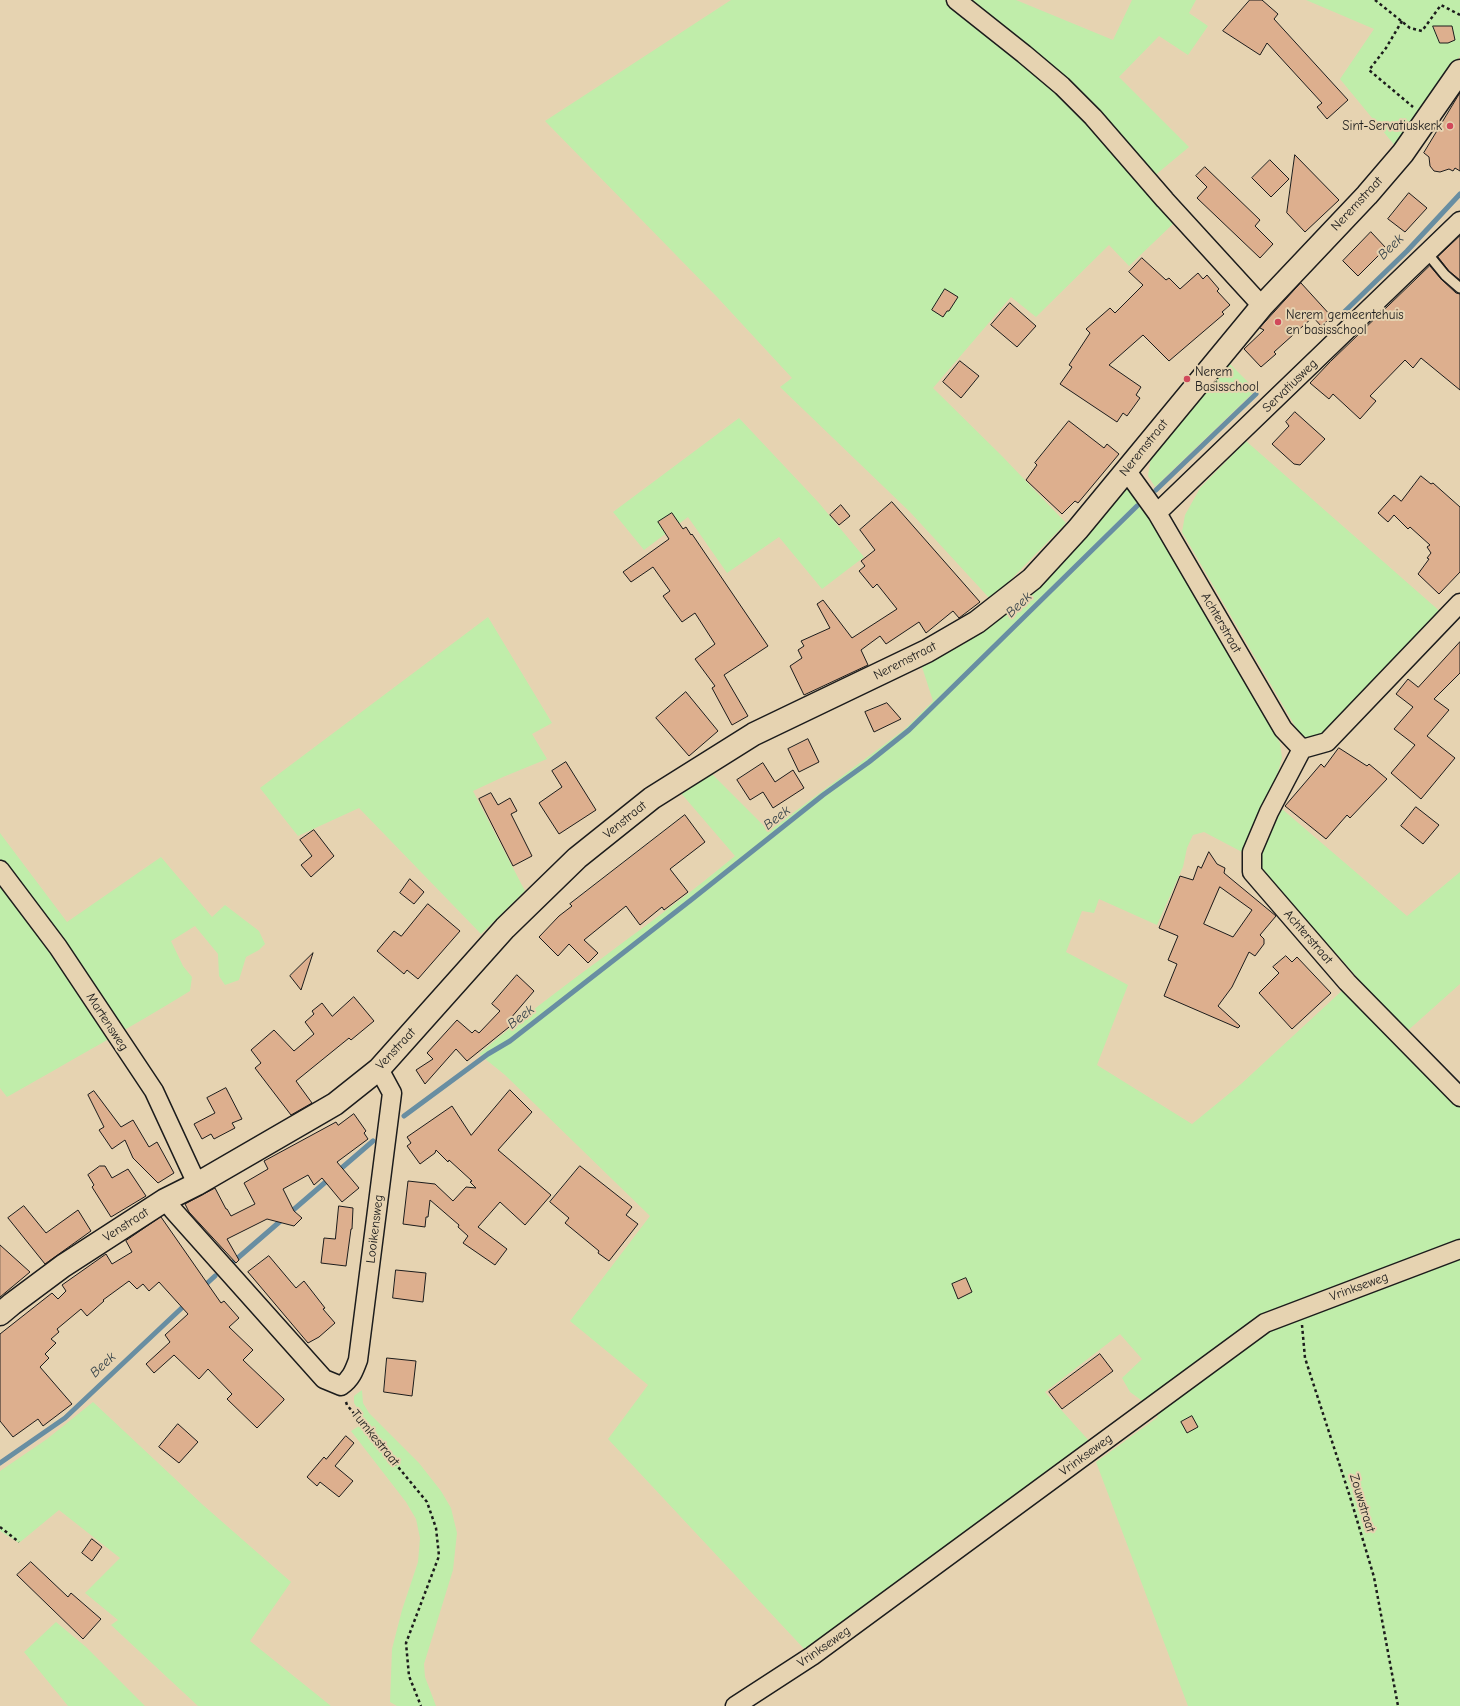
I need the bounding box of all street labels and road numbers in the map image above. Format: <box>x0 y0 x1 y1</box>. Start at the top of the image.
street label: Neremstraat <box>1328 174 1386 234</box>
street label: Servatiusweg <box>1259 356 1321 416</box>
street label: Neremstraat <box>1116 417 1172 479</box>
street label: Achterstraat <box>1198 590 1244 656</box>
street label: Neremstraat <box>871 639 939 683</box>
street label: Venstraat <box>600 798 650 842</box>
street label: Achterstraat <box>1280 907 1336 967</box>
street label: Martensweg <box>82 990 132 1054</box>
street label: Venstraat <box>373 1025 419 1073</box>
street label: Looikensweg <box>363 1194 387 1264</box>
street label: Venstraat <box>100 1205 152 1245</box>
street label: Vrinkseweg <box>1327 1269 1391 1305</box>
street label: Tumkestraat <box>348 1407 402 1469</box>
street label: Vrinkseweg <box>1057 1431 1115 1479</box>
street label: Zouwstraat <box>1346 1472 1378 1534</box>
street label: Vrinkseweg <box>794 1623 854 1671</box>

